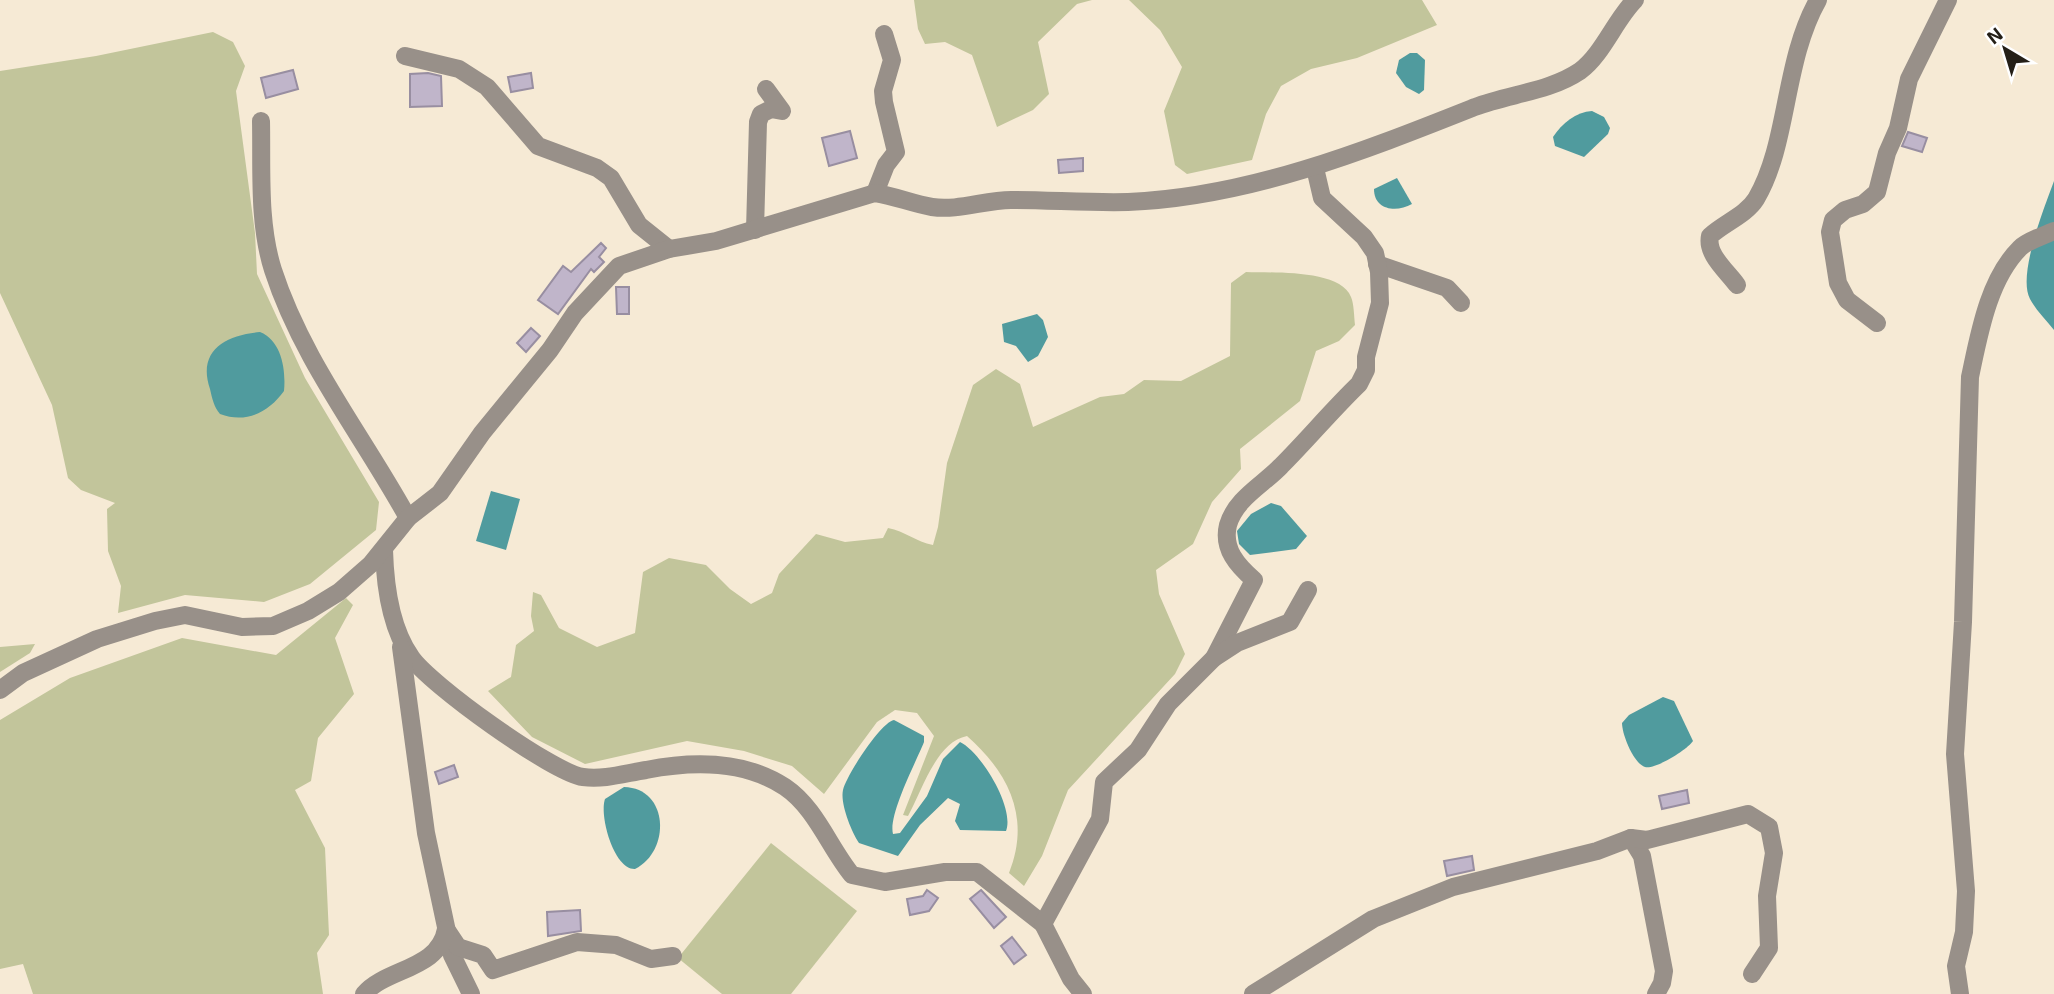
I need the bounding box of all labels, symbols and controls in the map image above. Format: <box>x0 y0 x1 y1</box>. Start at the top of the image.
north arrow <box>1970 14 2040 84</box>
text: N <box>1982 22 2007 48</box>

